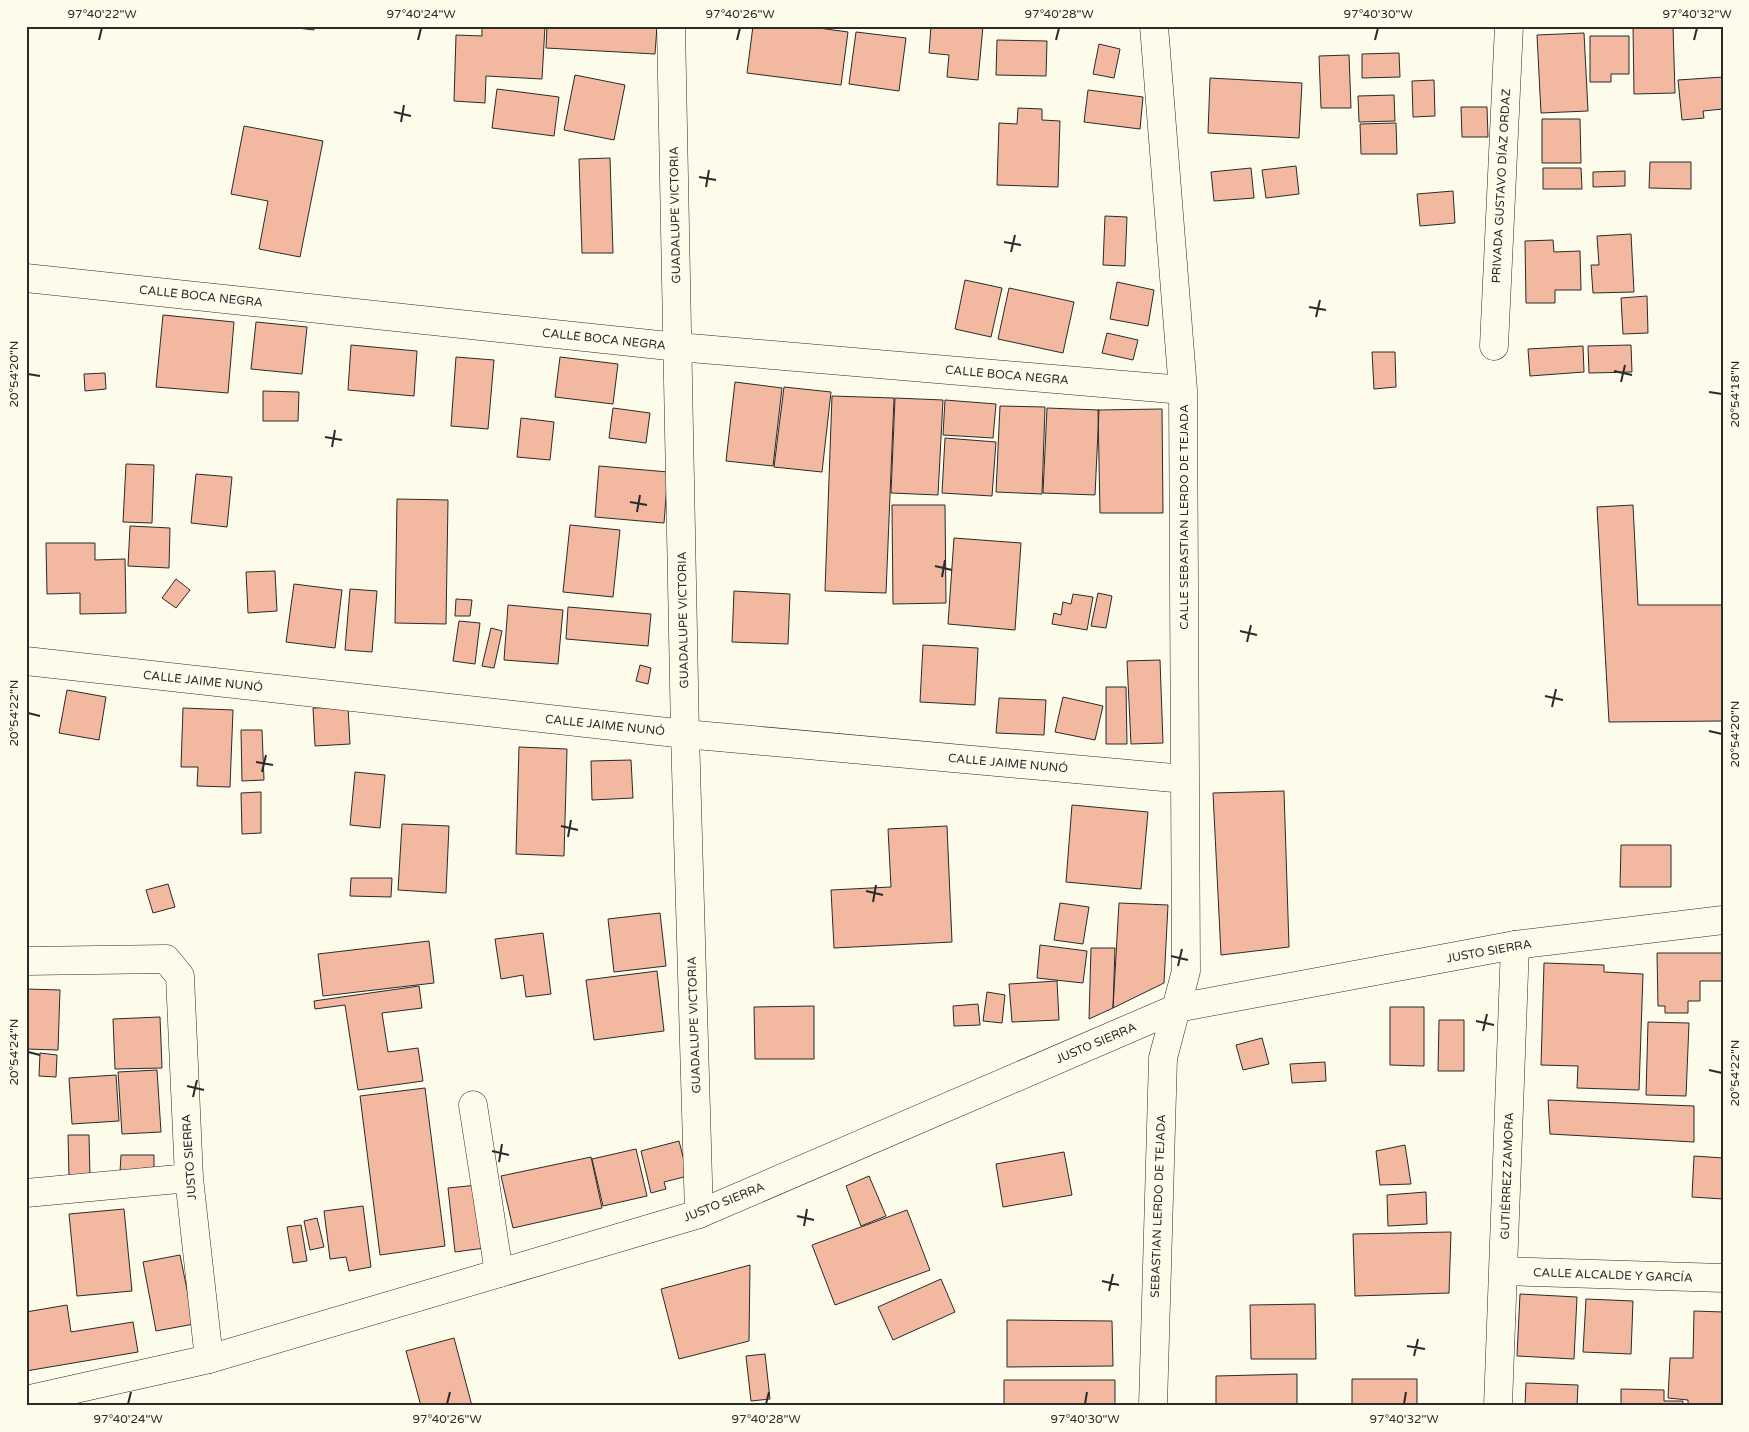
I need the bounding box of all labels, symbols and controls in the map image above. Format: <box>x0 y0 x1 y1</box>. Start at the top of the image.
text: 97°40'22"W <box>67 7 137 21</box>
text: 97°40'24"W <box>386 7 456 21</box>
text: 97°40'26"W <box>705 7 775 21</box>
text: 97°40'28"W <box>1024 7 1094 21</box>
text: 97°40'30"W <box>1343 7 1413 21</box>
text: 97°40'32"W <box>1662 7 1732 21</box>
street label: PRIVADA GUSTAVO DÍAZ ORDAZ <box>1489 88 1513 284</box>
street label: GUADALUPE VICTORIA <box>667 146 683 284</box>
street label: CALLE BOCA NEGRA <box>139 283 264 309</box>
street label: CALLE BOCA NEGRA <box>542 326 667 352</box>
text: 20°54'20"N <box>7 341 21 408</box>
text: 20°54'18"N <box>1728 361 1742 428</box>
street label: CALLE BOCA NEGRA <box>945 363 1069 387</box>
street label: CALLE SEBASTIAN LERDO DE TEJADA <box>1177 404 1191 630</box>
street label: GUADALUPE VICTORIA <box>675 551 691 689</box>
street label: CALLE JAIME NUNÓ <box>142 668 264 694</box>
text: 20°54'22"N <box>7 680 21 747</box>
text: 20°54'20"N <box>1728 701 1742 768</box>
street label: CALLE JAIME NUNÓ <box>544 712 666 738</box>
street label: CALLE JAIME NUNÓ <box>947 751 1069 775</box>
street label: JUSTO SIERRA <box>1445 937 1533 965</box>
street label: GUADALUPE VICTORIA <box>685 956 703 1094</box>
text: 20°54'24"N <box>7 1019 21 1086</box>
street label: JUSTO SIERRA <box>1054 1020 1138 1066</box>
text: 20°54'22"N <box>1728 1040 1742 1107</box>
street label: GUTIÉRREZ ZAMORA <box>1498 1112 1516 1240</box>
street label: JUSTO SIERRA <box>179 1114 199 1200</box>
street label: SEBASTIAN LERDO DE TEJADA <box>1148 1114 1168 1298</box>
street label: JUSTO SIERRA <box>681 1179 767 1225</box>
street label: CALLE ALCALDE Y GARCÍA <box>1533 1265 1693 1285</box>
text: 97°40'24"W <box>93 1412 163 1426</box>
text: 97°40'26"W <box>412 1412 482 1426</box>
text: 97°40'28"W <box>731 1412 801 1426</box>
text: 97°40'30"W <box>1050 1412 1120 1426</box>
text: 97°40'32"W <box>1369 1412 1439 1426</box>

